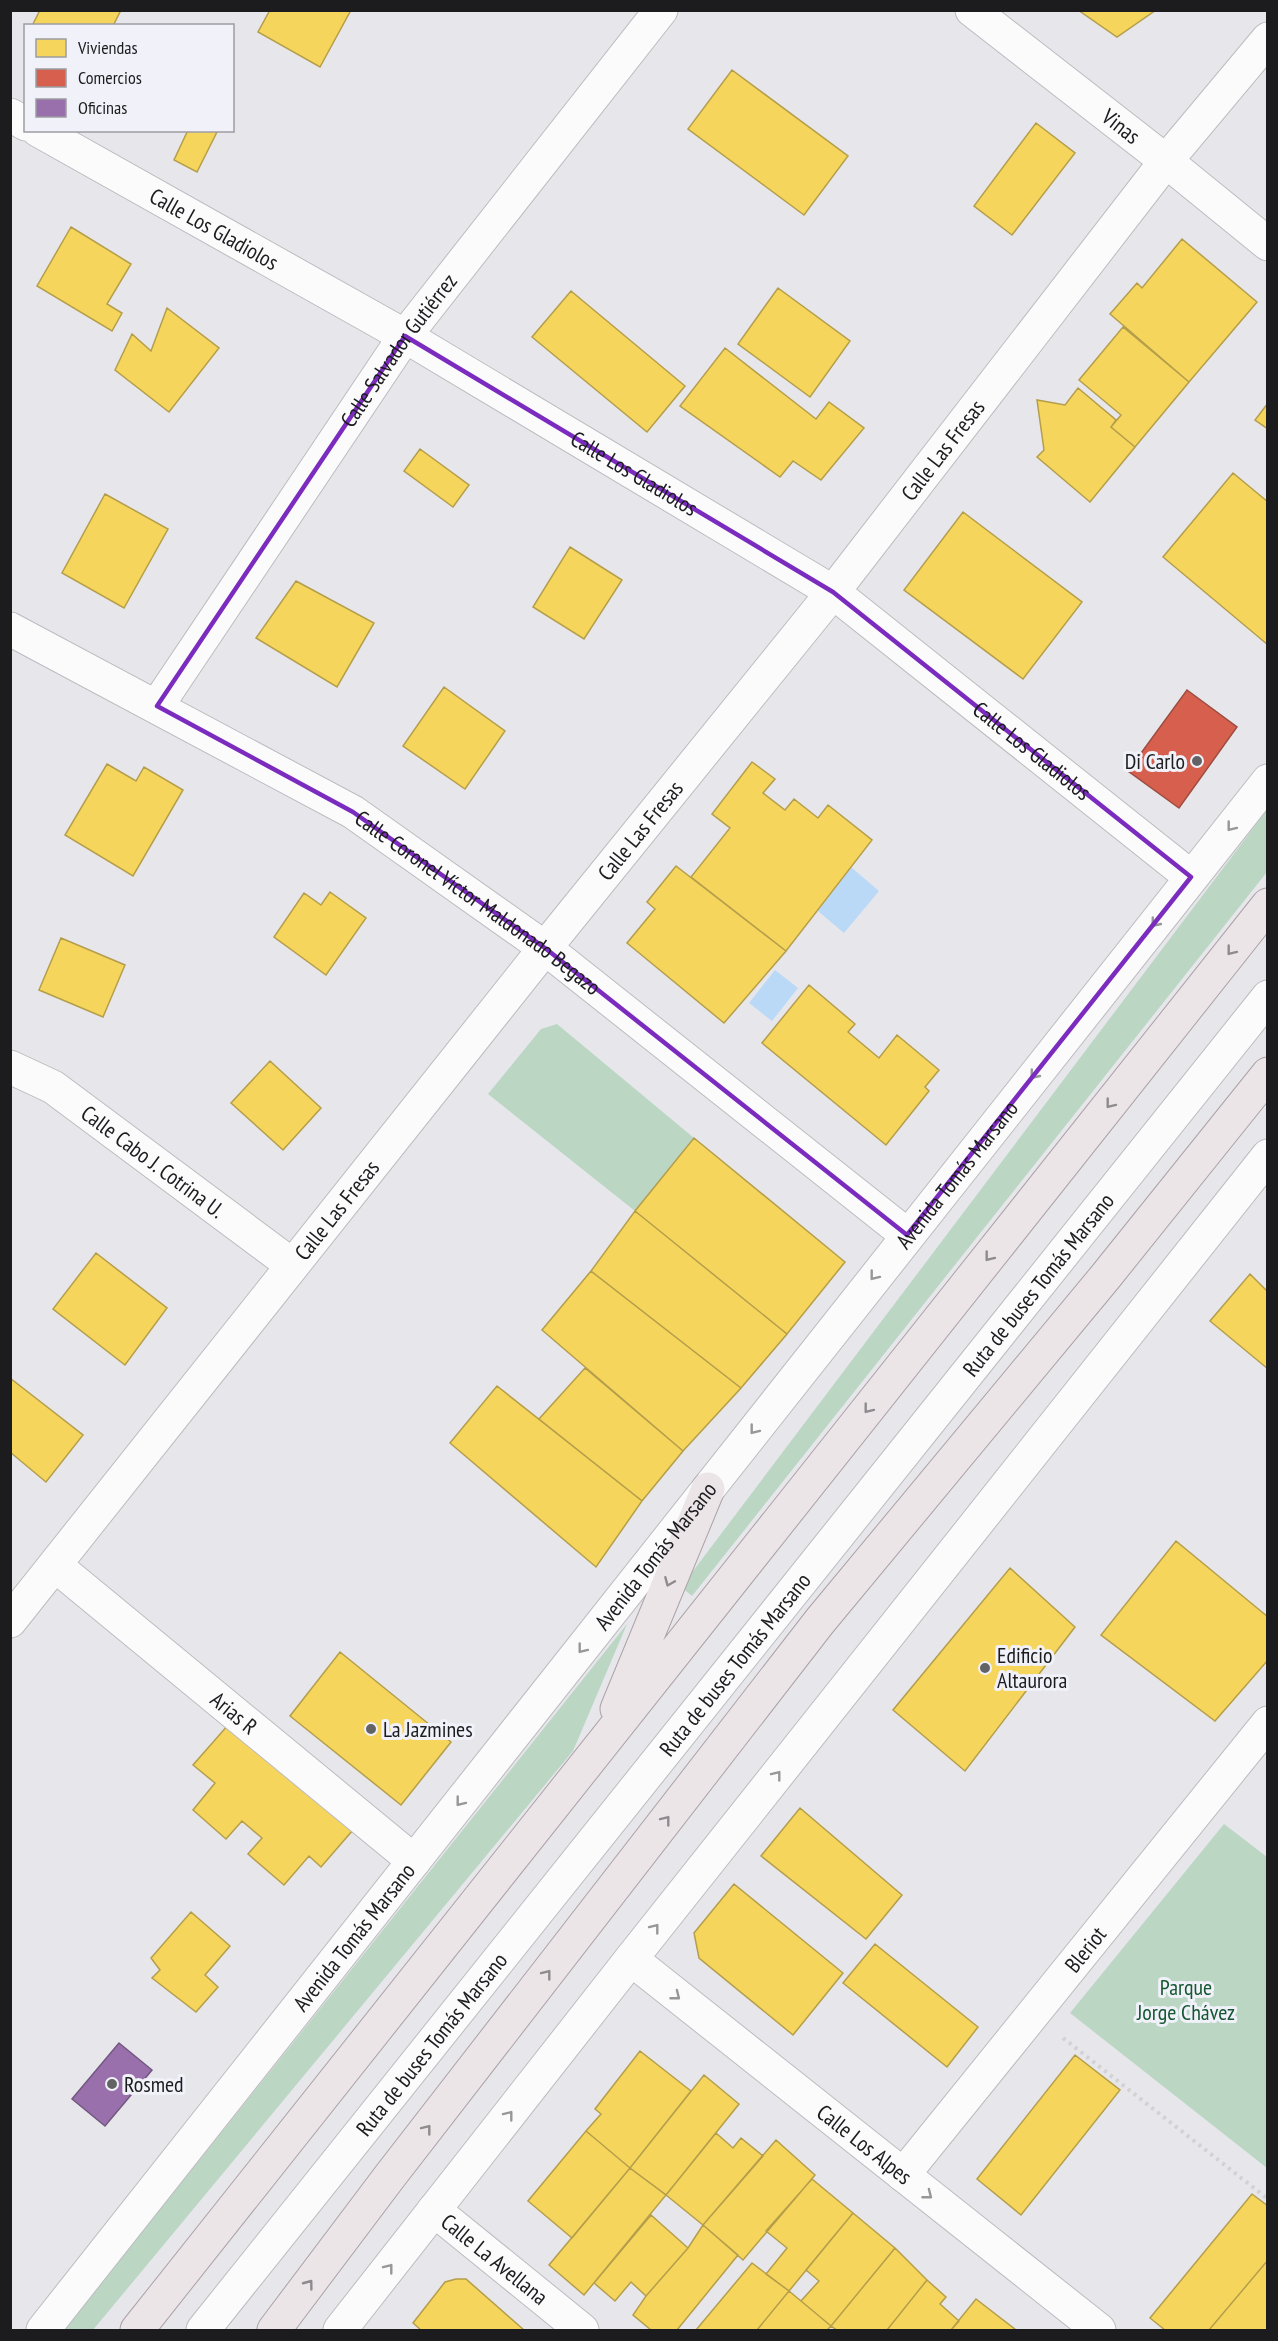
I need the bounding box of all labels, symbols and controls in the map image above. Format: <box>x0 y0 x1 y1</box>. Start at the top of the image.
legend <box>24 24 234 132</box>
text: Viviendas <box>77 36 138 59</box>
text: Comercios <box>78 66 142 89</box>
text: Oficinas <box>78 96 127 119</box>
street label: Vinas <box>1096 102 1146 150</box>
street label: Calle Los Gladiolos <box>145 182 283 276</box>
street label: Calle Salvador Gutiérrez <box>334 268 463 432</box>
street label: Calle Las Fresas <box>895 394 991 506</box>
street label: Calle Los Gladiolos <box>566 424 703 522</box>
street label: Calle Los Gladiolos <box>967 695 1097 806</box>
place label: Di Carlo <box>1125 747 1185 775</box>
marker: Di Carlo <box>1190 754 1204 768</box>
street label: Calle Las Fresas <box>591 775 689 886</box>
street label: Calle Coronel Víctor Maldonado Begazo <box>349 804 607 1001</box>
one-way arrow <box>1228 820 1239 831</box>
one-way arrow <box>1151 916 1162 927</box>
one-way arrow <box>1228 944 1239 955</box>
one-way arrow <box>1030 1069 1041 1080</box>
street label: Avenida Tomás Marsano <box>890 1095 1024 1254</box>
one-way arrow <box>1106 1097 1117 1108</box>
street label: Calle Cabo J. Cotrina U. <box>76 1099 230 1224</box>
street label: Calle Las Fresas <box>288 1154 385 1266</box>
street label: Ruta de buses Tomás Marsano <box>956 1187 1120 1382</box>
one-way arrow <box>985 1250 996 1261</box>
one-way arrow <box>871 1269 882 1280</box>
one-way arrow <box>864 1403 875 1414</box>
one-way arrow <box>751 1423 762 1434</box>
street label: Avenida Tomás Marsano <box>588 1476 722 1635</box>
street label: Ruta de buses Tomás Marsano <box>653 1567 817 1762</box>
one-way arrow <box>664 1575 676 1586</box>
place label: Edificio Altaurora <box>997 1641 1067 1694</box>
one-way arrow <box>578 1642 589 1653</box>
marker: Edificio Altaurora <box>978 1661 992 1675</box>
street label: Arias R <box>205 1685 264 1740</box>
place label: La Jazmines <box>383 1715 473 1743</box>
marker: La Jazmines <box>364 1722 378 1736</box>
one-way arrow <box>769 1771 780 1782</box>
one-way arrow <box>457 1795 468 1806</box>
one-way arrow <box>659 1816 670 1827</box>
street label: Avenida Tomás Marsano <box>287 1857 421 2017</box>
street label: Bleriot <box>1058 1921 1112 1978</box>
one-way arrow <box>648 1924 659 1935</box>
street label: Ruta de buses Tomás Marsano <box>350 1947 513 2141</box>
one-way arrow <box>539 1970 550 1981</box>
park label: Parque Jorge Chávez <box>1136 1973 1235 2026</box>
one-way arrow <box>670 1988 681 1999</box>
place label: Rosmed <box>124 2070 184 2098</box>
marker: Rosmed <box>105 2077 119 2091</box>
street label: Calle Los Alpes <box>811 2098 918 2190</box>
one-way arrow <box>502 2110 513 2121</box>
one-way arrow <box>420 2124 431 2135</box>
one-way arrow <box>921 2188 932 2199</box>
street label: Calle La Avellana <box>436 2208 554 2311</box>
one-way arrow <box>381 2264 392 2275</box>
one-way arrow <box>302 2279 313 2290</box>

